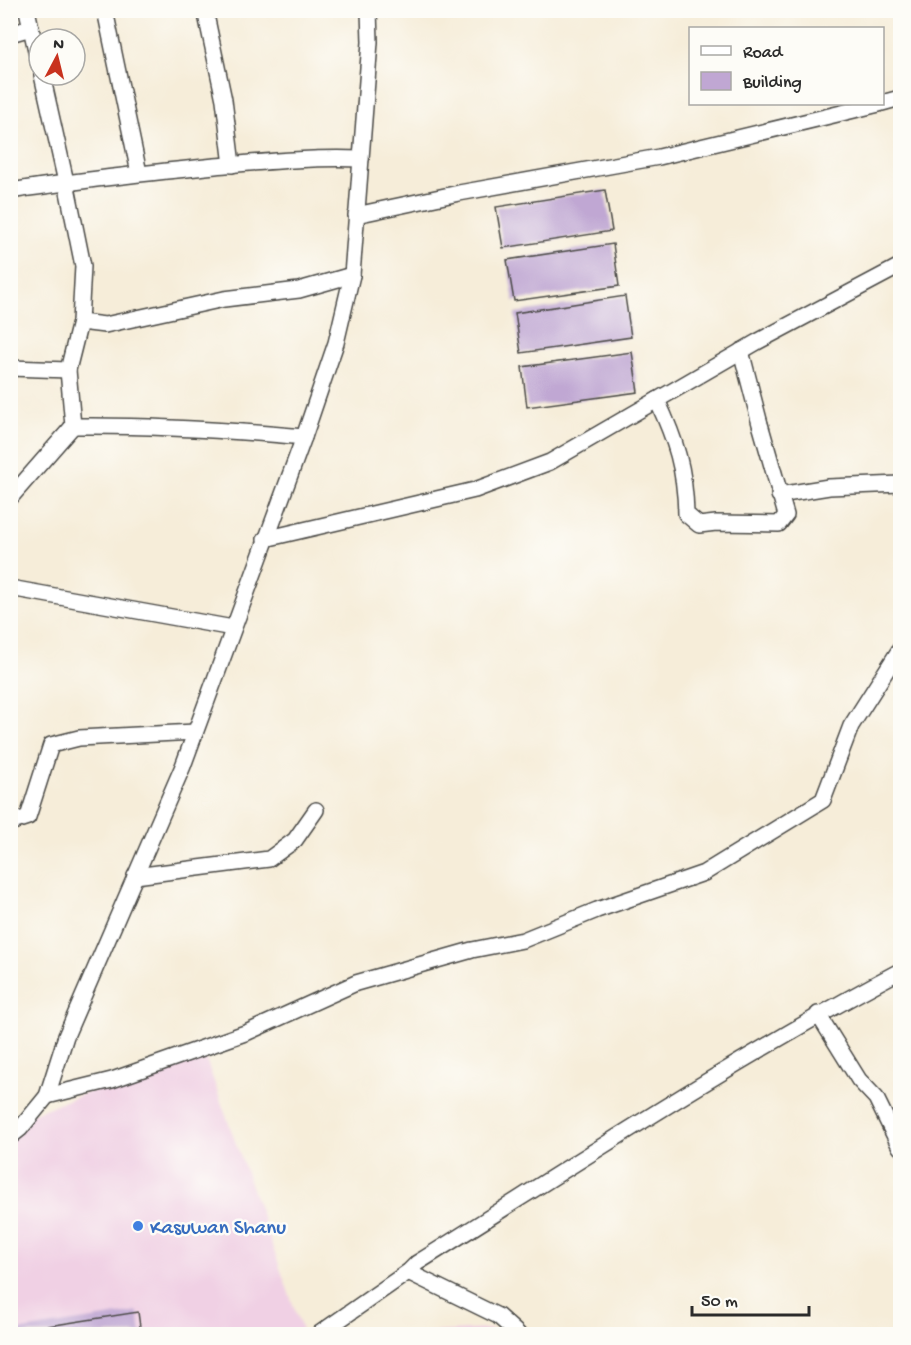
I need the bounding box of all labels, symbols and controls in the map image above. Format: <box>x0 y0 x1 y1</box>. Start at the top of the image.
north arrow <box>27 27 87 87</box>
legend <box>689 27 884 105</box>
text: N <box>52 36 65 56</box>
text: Road <box>743 43 784 64</box>
text: Building <box>742 73 802 94</box>
place label: Kasuwan Shanu <box>150 1217 286 1242</box>
marker: Kasuwan Shanu <box>131 1219 145 1233</box>
scale bar <box>692 1279 809 1317</box>
text: 50 m <box>701 1292 738 1313</box>

